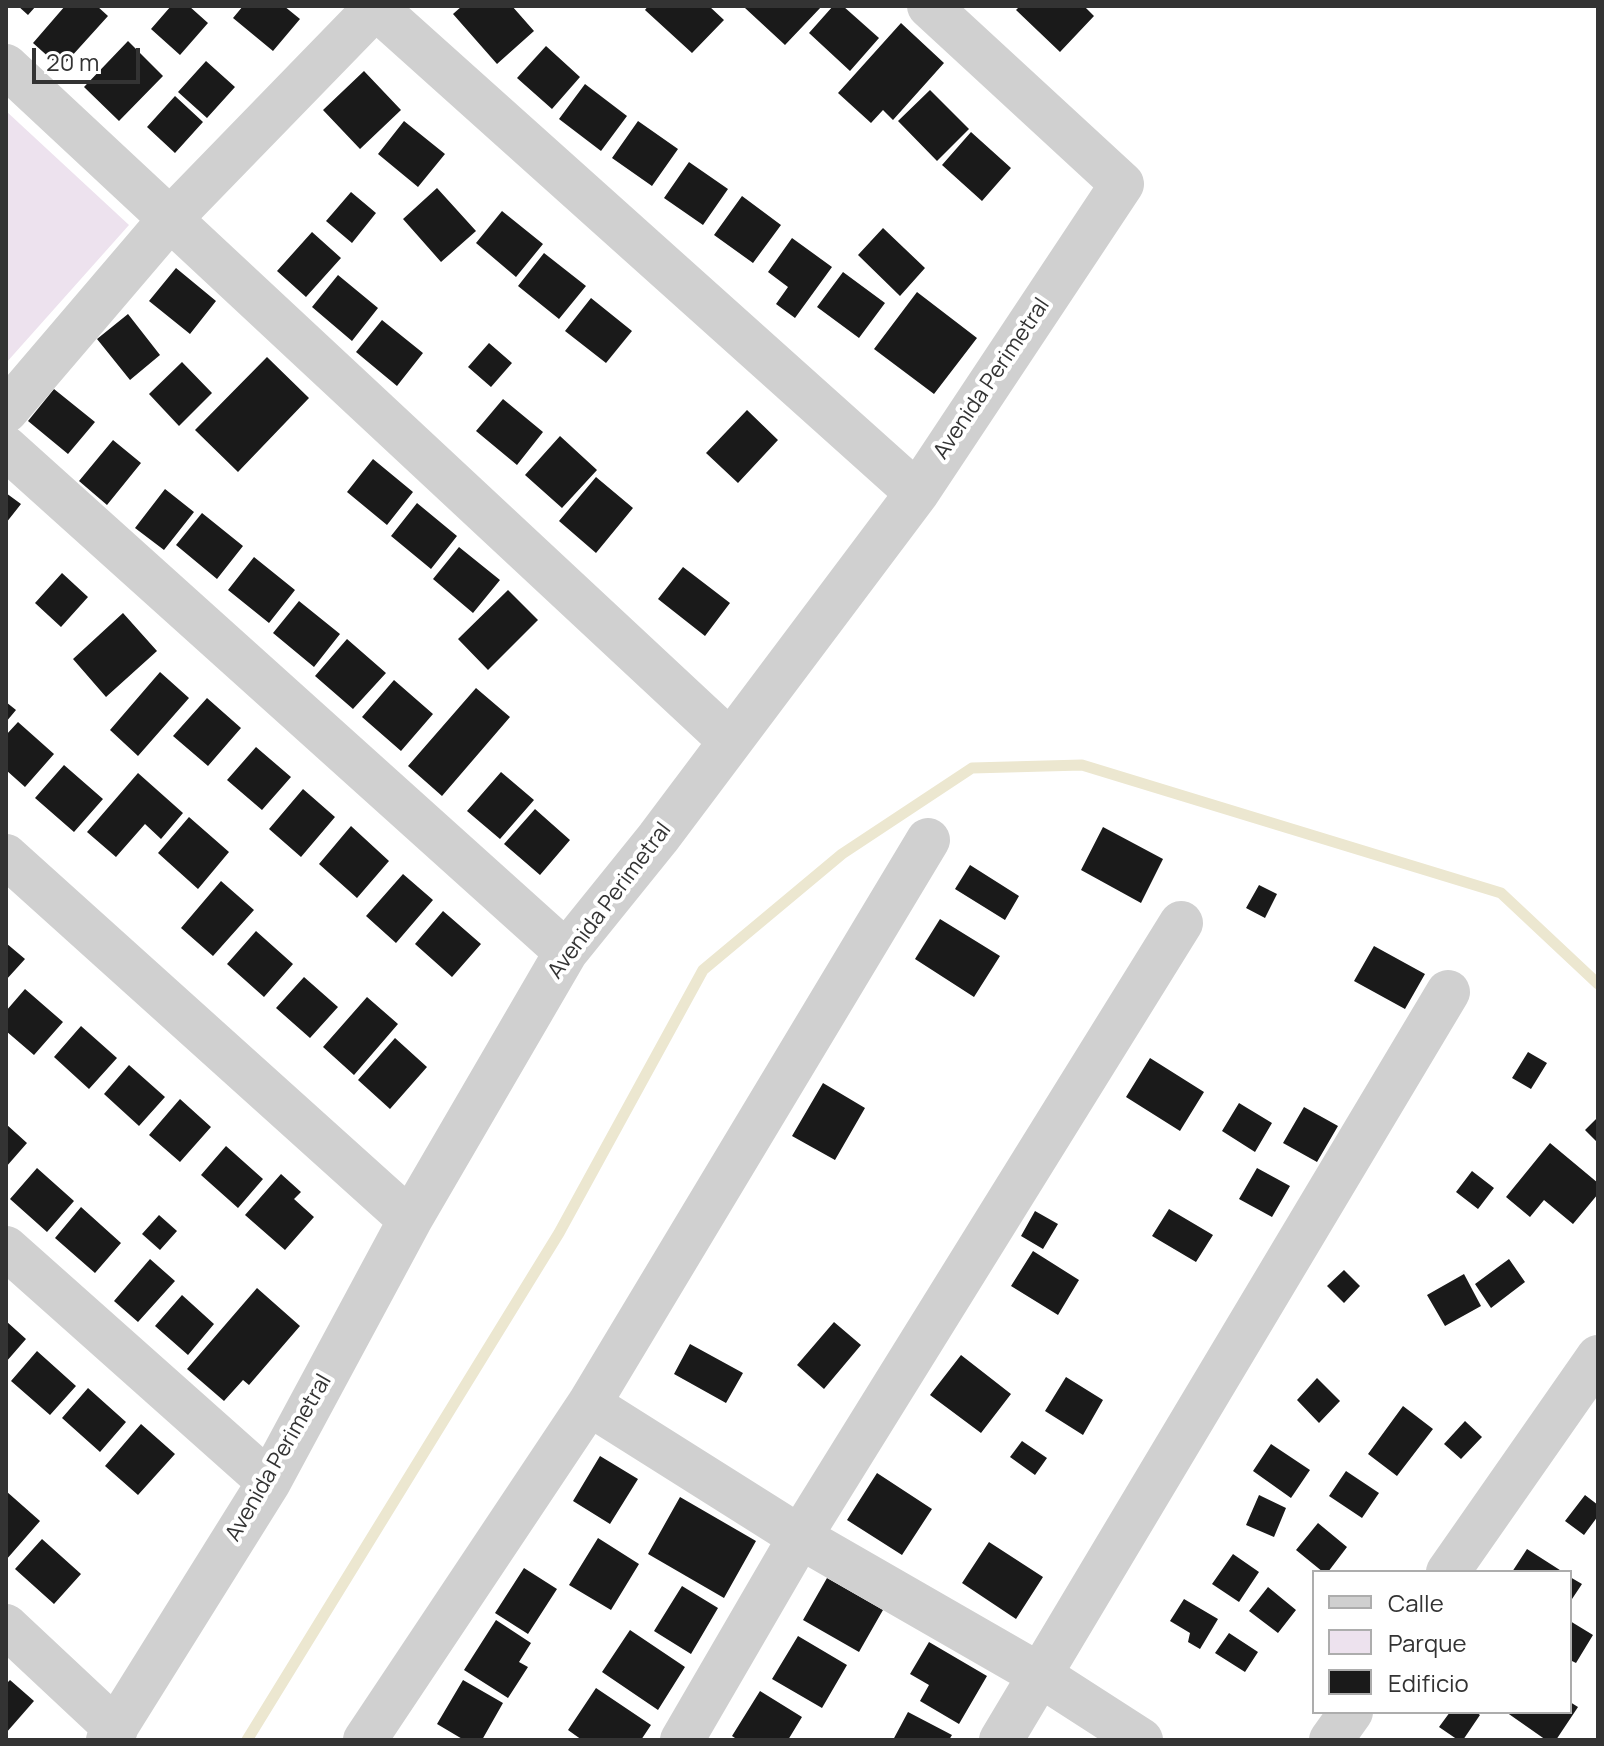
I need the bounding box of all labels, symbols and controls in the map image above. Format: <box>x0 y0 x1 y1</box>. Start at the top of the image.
scale bar <box>36 32 144 82</box>
text: 20 m <box>46 45 99 78</box>
street label: Avenida Perimetral <box>928 294 1056 464</box>
street label: Avenida Perimetral <box>543 818 677 984</box>
street label: Avenida Perimetral <box>220 1370 338 1546</box>
legend <box>1312 1570 1572 1714</box>
text: Calle <box>1388 1586 1444 1619</box>
text: Parque <box>1388 1626 1466 1659</box>
text: Edificio <box>1388 1666 1469 1699</box>

